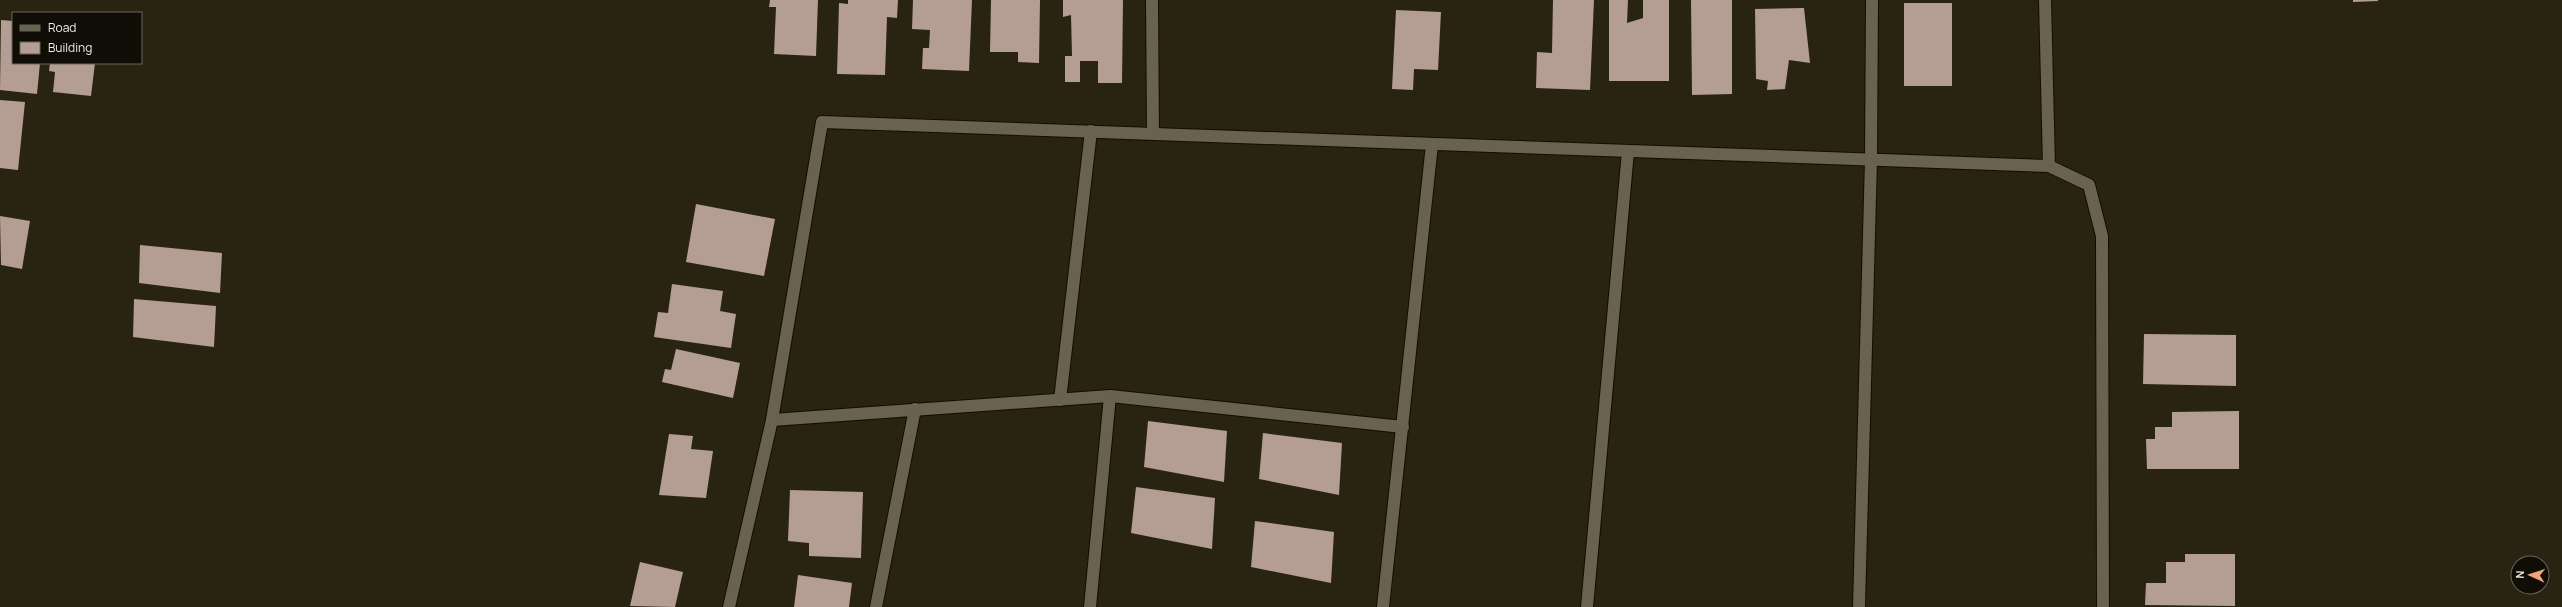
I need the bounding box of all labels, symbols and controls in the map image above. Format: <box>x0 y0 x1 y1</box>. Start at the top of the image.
legend <box>12 12 142 64</box>
text: Road <box>48 19 76 36</box>
text: Building <box>48 39 92 56</box>
north arrow <box>2510 555 2550 595</box>
text: N <box>2512 570 2527 579</box>

